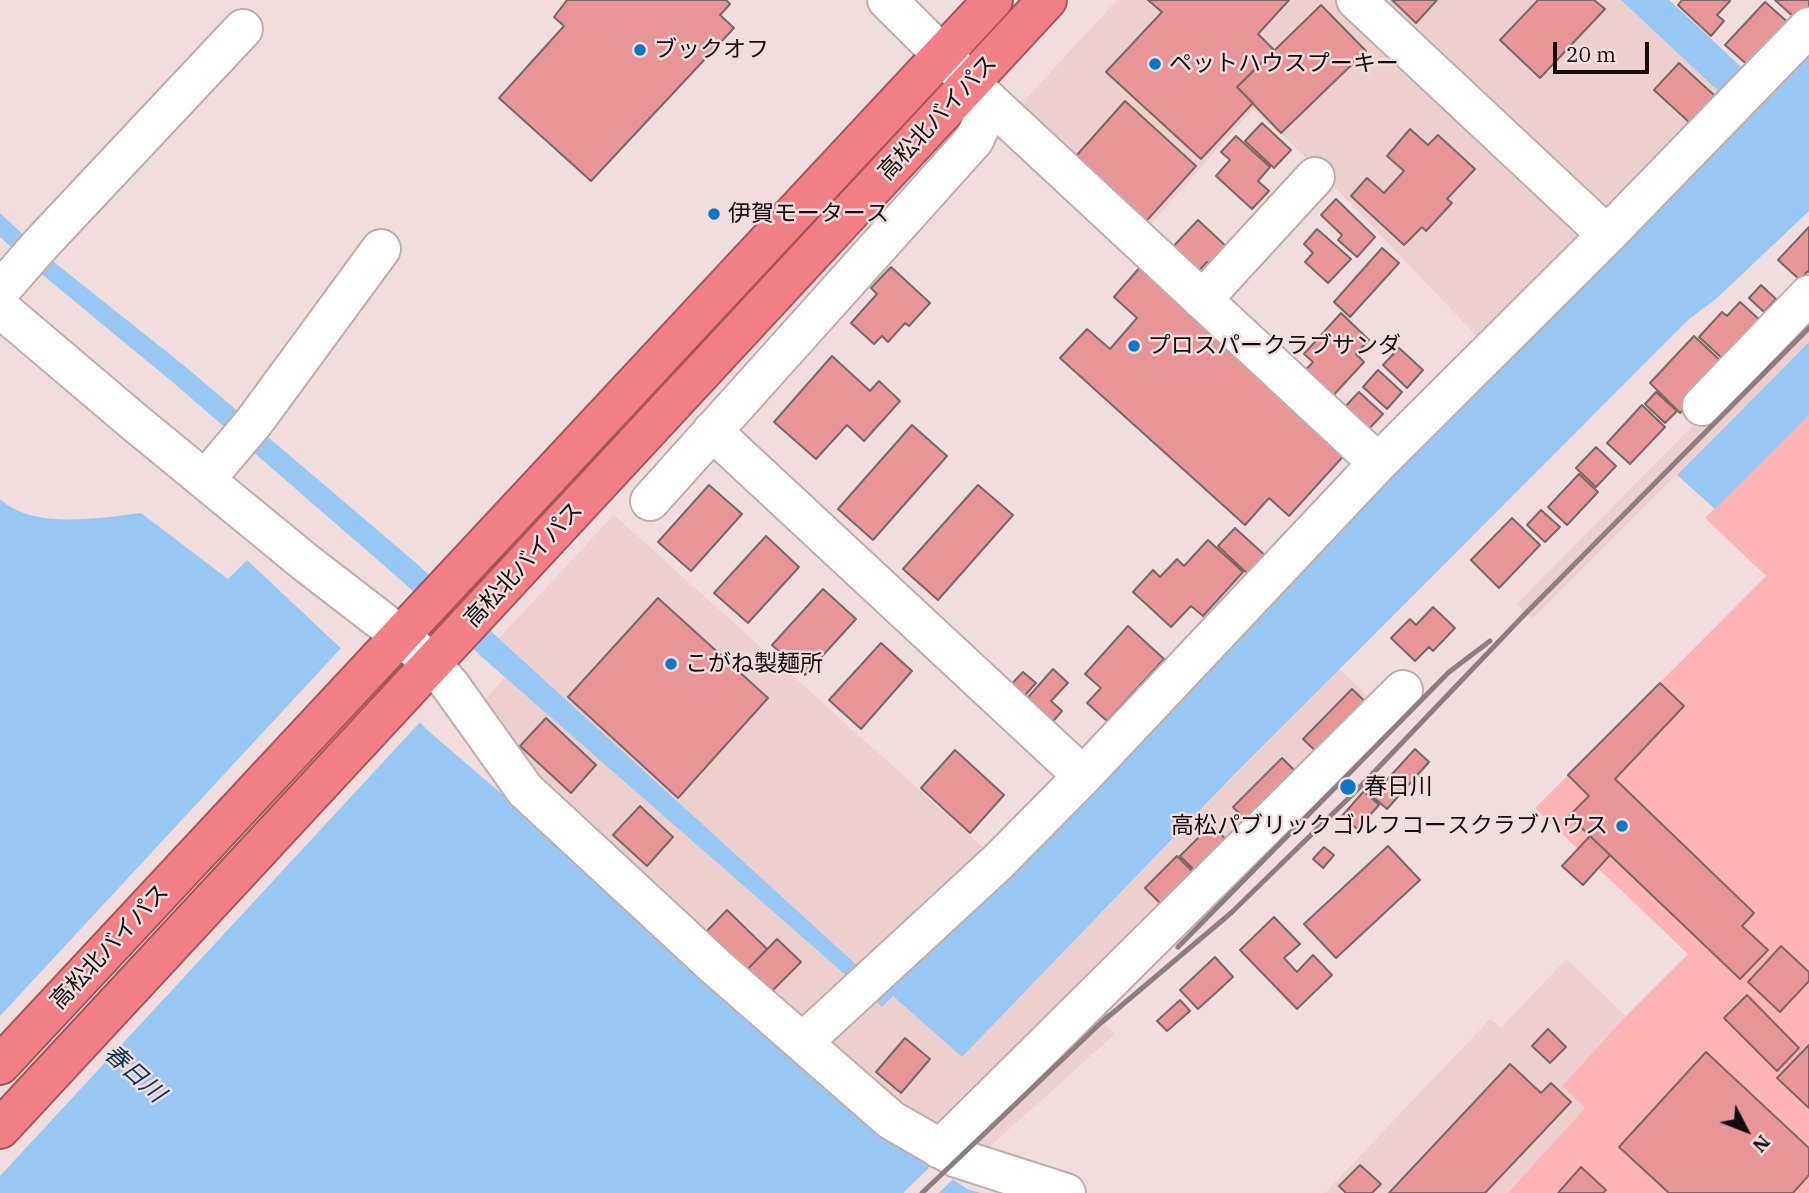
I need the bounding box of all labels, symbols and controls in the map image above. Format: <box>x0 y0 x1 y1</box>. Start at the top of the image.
scale bar <box>1557 28 1653 72</box>
place label: ブックオフ <box>654 36 769 64</box>
text: 20 m <box>1566 40 1616 68</box>
marker: ブックオフ <box>632 42 648 58</box>
street label: 高松北バイパス <box>873 50 1003 186</box>
place label: ペットハウスプーキー <box>1169 50 1399 78</box>
marker: ペットハウスプーキー <box>1147 56 1163 72</box>
place label: 伊賀モータース <box>728 200 889 228</box>
marker: 伊賀モータース <box>706 206 722 222</box>
place label: プロスパークラブサンダ <box>1148 332 1401 360</box>
marker: プロスパークラブサンダ <box>1126 338 1142 354</box>
street label: 高松北バイパス <box>459 497 589 633</box>
place label: こがね製麺所 <box>685 650 823 678</box>
marker: こがね製麺所 <box>663 656 679 672</box>
place label: 春日川 <box>1364 773 1433 801</box>
marker: 春日川 <box>1338 777 1358 797</box>
place label: 高松パブリックゴルフコースクラブハウス <box>1171 812 1608 840</box>
marker: 高松パブリックゴルフコースクラブハウス <box>1614 818 1630 834</box>
street label: 高松北バイパス <box>45 879 175 1015</box>
water label: 春日川 <box>98 1039 170 1109</box>
north arrow <box>1711 1095 1781 1165</box>
text: N <box>1748 1130 1776 1158</box>

